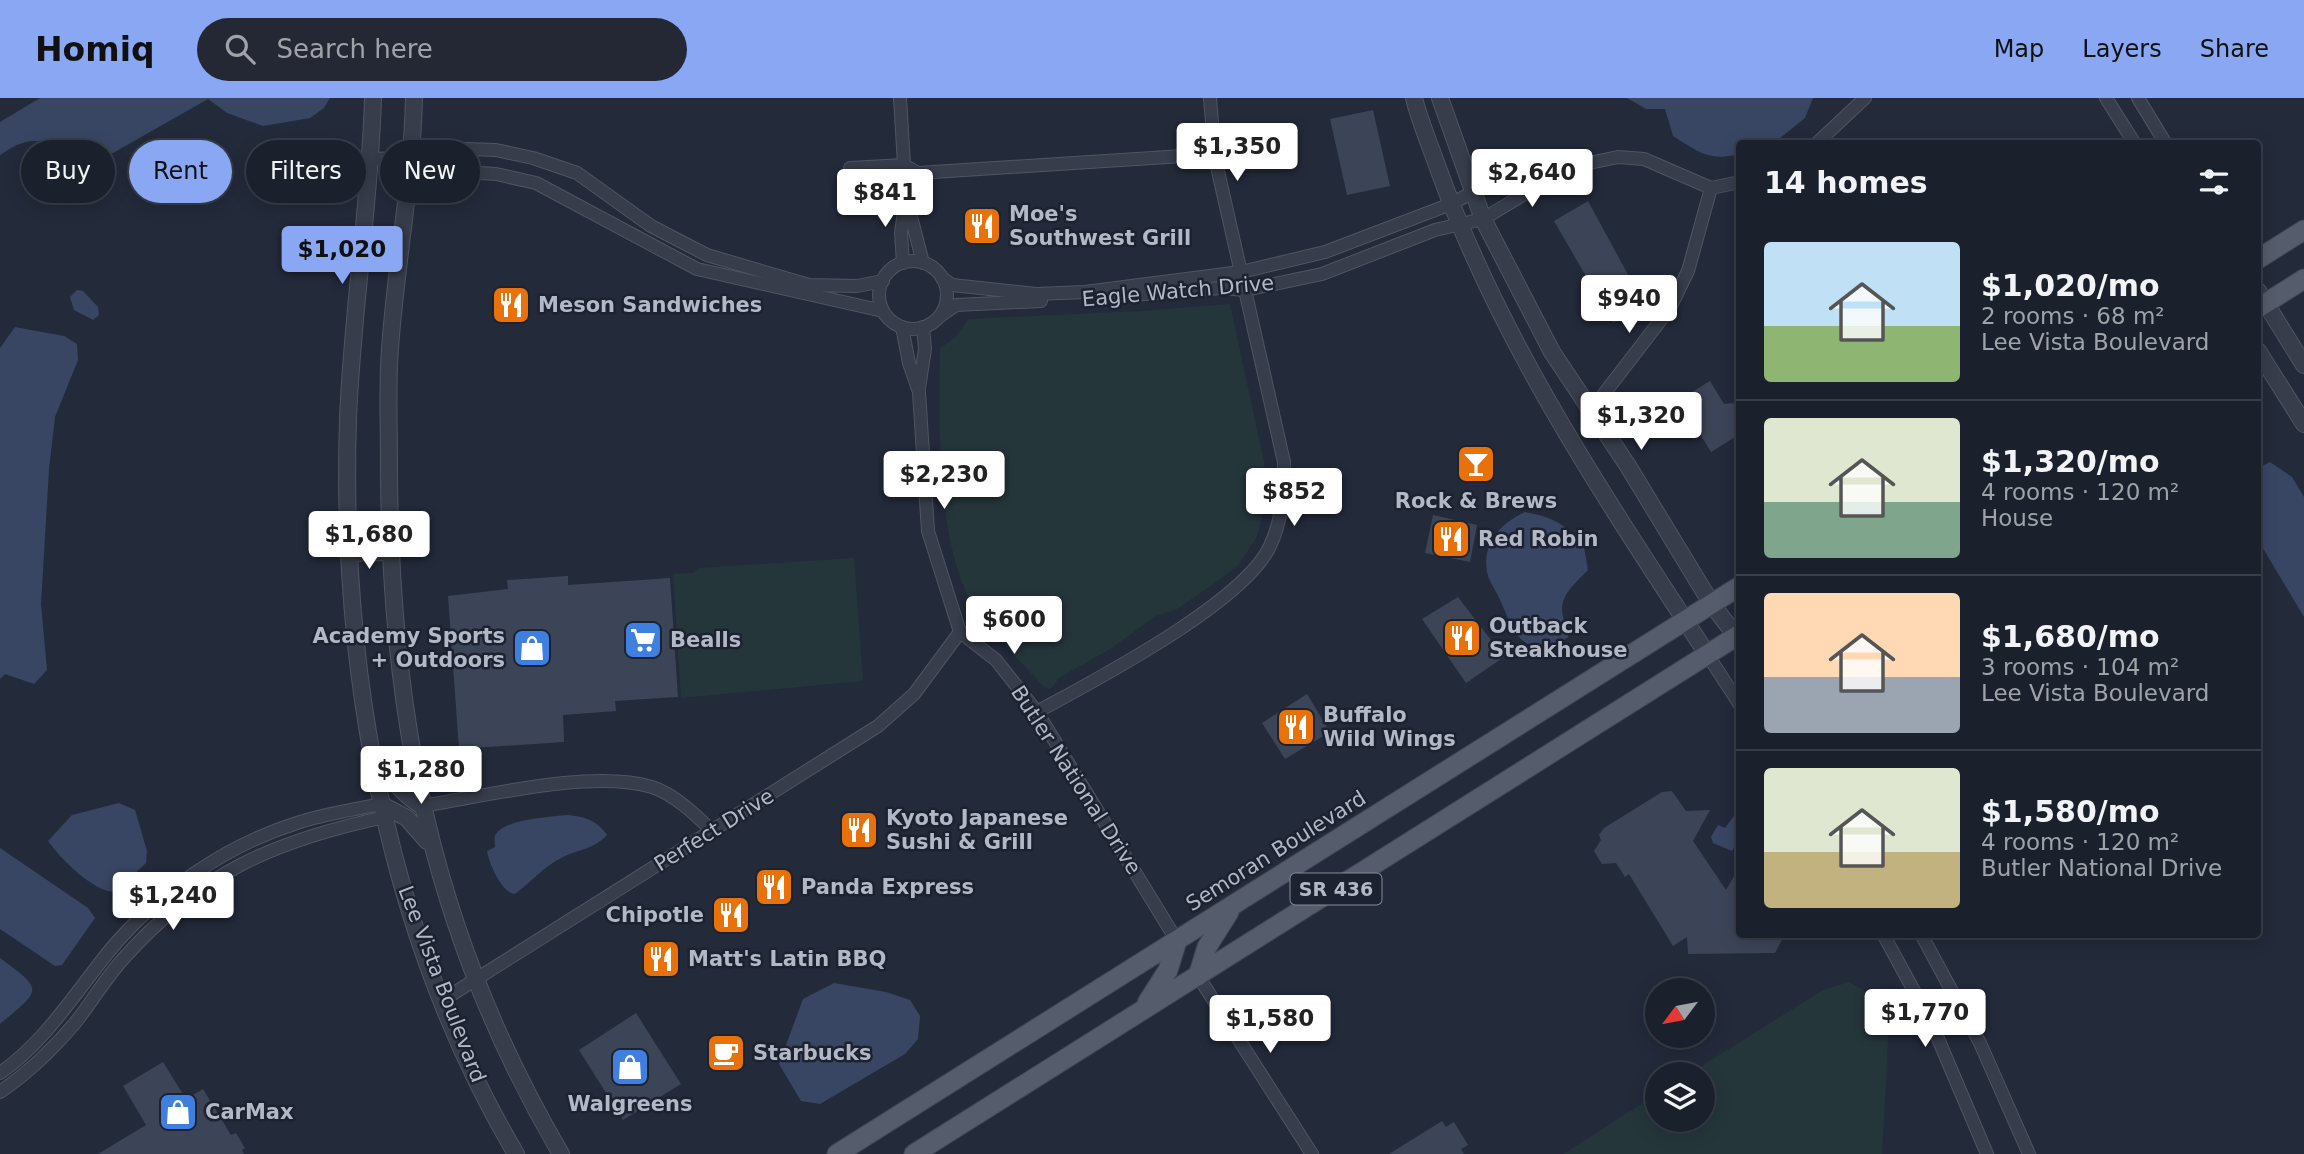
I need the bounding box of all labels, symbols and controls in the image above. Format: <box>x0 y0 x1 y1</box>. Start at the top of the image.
search box <box>197 18 687 81</box>
text: Homiq <box>35 30 155 69</box>
icon: search <box>221 30 259 68</box>
text: Search here <box>277 34 433 64</box>
text: Map <box>1994 35 2044 63</box>
text: Layers <box>2082 35 2162 63</box>
text: Share <box>2200 35 2269 63</box>
pin: $1,350 <box>1180 123 1294 183</box>
text: $1,350 <box>1193 133 1281 159</box>
chip: Buy <box>21 140 115 203</box>
chip: Rent <box>129 140 232 203</box>
chip: Filters <box>246 140 366 203</box>
chip: New <box>380 140 480 203</box>
pin: $2,640 <box>1475 150 1589 209</box>
text: $2,640 <box>1488 159 1576 185</box>
icon: filters <box>2195 163 2233 201</box>
text: 14 homes <box>1764 165 1928 200</box>
pin: $841 <box>844 170 926 229</box>
text: $841 <box>853 179 917 205</box>
place label: Moe's Southwest Grill <box>1009 202 1191 250</box>
restaurant icon: Moe's Southwest Grill <box>961 205 1003 247</box>
pin: $1,020 <box>285 226 399 286</box>
text: $1,020 <box>298 236 386 262</box>
text: $1,020/mo <box>1981 268 2160 303</box>
icon: home <box>1820 270 1904 354</box>
street label: Eagle Watch Drive <box>1081 271 1275 311</box>
pin: $940 <box>1588 275 1670 335</box>
restaurant icon: Meson Sandwiches <box>490 284 532 326</box>
text: $940 <box>1597 285 1661 311</box>
place label: Meson Sandwiches <box>538 293 762 317</box>
text: 2 rooms · 68 m² <box>1981 303 2165 329</box>
text: Lee Vista Boulevard <box>1981 329 2209 355</box>
pin: $1,320 <box>1584 392 1698 452</box>
text: $1,320 <box>1597 402 1685 428</box>
bar icon: Rock & Brews <box>1455 443 1497 485</box>
text: $1,320/mo <box>1981 444 2160 479</box>
icon: home <box>1820 446 1904 530</box>
pin: $2,230 <box>887 452 1001 511</box>
text: $2,230 <box>900 461 988 487</box>
pin: $852 <box>1253 468 1335 528</box>
text: $852 <box>1262 478 1326 504</box>
text: 4 rooms · 120 m² <box>1981 479 2179 505</box>
place label: Rock & Brews <box>1395 489 1557 513</box>
text: House <box>1981 505 2053 531</box>
pin: $1,680 <box>312 512 426 571</box>
restaurant icon: Red Robin <box>1430 518 1472 560</box>
text: $1,680 <box>325 521 413 547</box>
place label: Red Robin <box>1478 527 1599 551</box>
pin: $600 <box>973 596 1055 656</box>
text: $600 <box>982 606 1046 632</box>
place label: Outback Steakhouse <box>1489 614 1628 662</box>
restaurant icon: Outback Steakhouse <box>1441 617 1483 659</box>
supermarket icon: Bealls <box>622 619 664 661</box>
text: $1,680/mo <box>1981 619 2160 654</box>
icon: home <box>1820 621 1904 705</box>
place label: Academy Sports + Outdoors <box>312 624 505 672</box>
shop icon: Academy Sports + Outdoors <box>511 627 553 669</box>
place label: Bealls <box>670 628 741 652</box>
text: 3 rooms · 104 m² <box>1981 654 2179 680</box>
text: Lee Vista Boulevard <box>1981 680 2209 706</box>
street label: Butler National Drive <box>1006 681 1146 879</box>
place label: Buffalo Wild Wings <box>1323 703 1456 751</box>
restaurant icon: Buffalo Wild Wings <box>1275 706 1317 748</box>
pin: $1,280 <box>364 746 478 806</box>
text: $1,280 <box>377 756 465 782</box>
street label: Perfect Drive <box>650 784 778 876</box>
street label: Semoran Boulevard <box>1182 786 1370 916</box>
text: $1,580/mo <box>1981 794 2160 829</box>
icon: home <box>1820 796 1904 880</box>
place label: Kyoto Japanese Sushi & Grill <box>886 806 1068 854</box>
restaurant icon: Kyoto Japanese Sushi & Grill <box>838 809 880 851</box>
text: 4 rooms · 120 m² <box>1981 829 2179 855</box>
text: Butler National Drive <box>1981 855 2222 881</box>
restaurant icon: Panda Express <box>753 866 795 908</box>
pin: $1,240 <box>116 872 230 932</box>
road number: SR 436 <box>1290 874 1382 904</box>
place label: Panda Express <box>801 875 974 899</box>
text: $1,240 <box>129 882 217 908</box>
street label: Lee Vista Boulevard <box>393 882 491 1086</box>
restaurant icon: Chipotle <box>710 894 752 936</box>
place label: Chipotle <box>606 903 704 927</box>
restaurant icon: Matt's Latin BBQ <box>640 938 682 980</box>
place label: Matt's Latin BBQ <box>688 947 886 971</box>
north arrow <box>1645 978 1715 1048</box>
map controls <box>1645 978 1715 1132</box>
pin: $1,770 <box>1868 990 1982 1049</box>
pin: $1,580 <box>1213 996 1327 1055</box>
text: $1,770 <box>1881 999 1969 1025</box>
text: $1,580 <box>1226 1005 1314 1031</box>
cafe icon: Starbucks <box>705 1032 747 1074</box>
place label: Starbucks <box>753 1041 872 1065</box>
shop icon: Walgreens <box>609 1046 651 1088</box>
button: layers <box>1645 1062 1715 1132</box>
shop icon: CarMax <box>157 1091 199 1133</box>
place label: Walgreens <box>567 1092 693 1116</box>
place label: CarMax <box>205 1100 294 1124</box>

